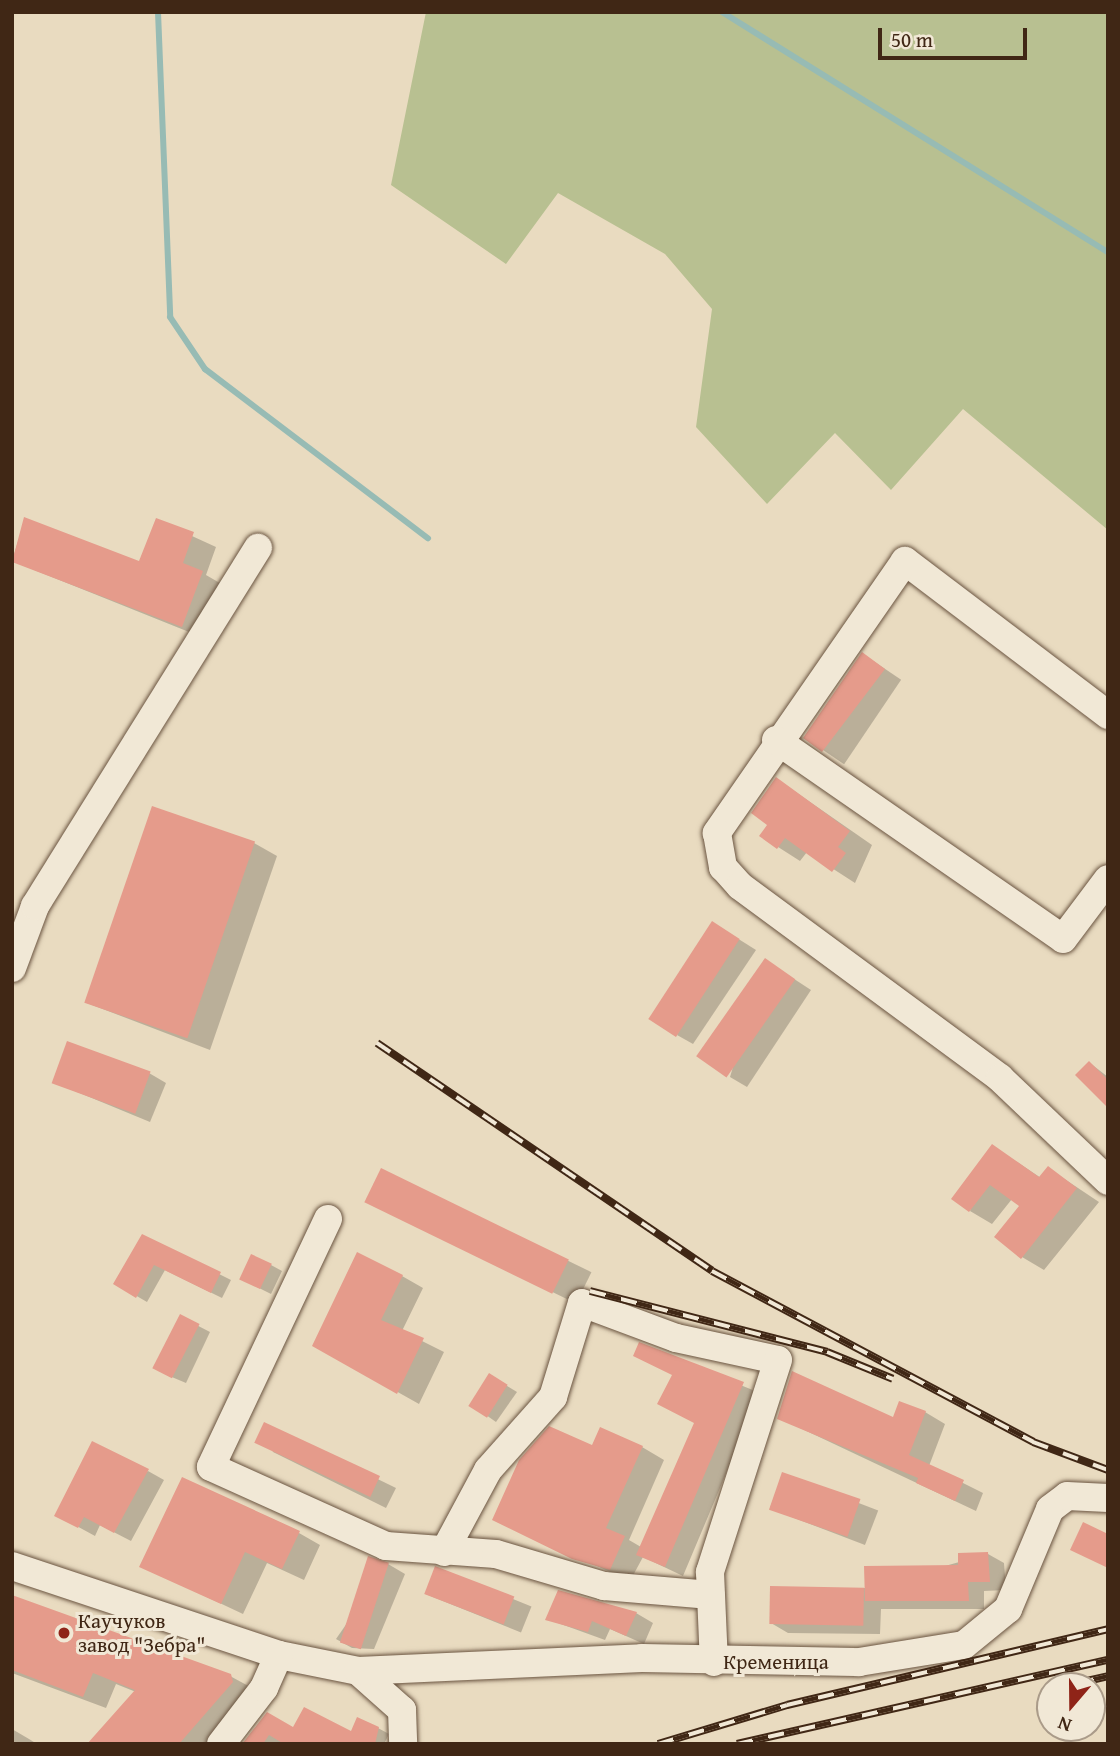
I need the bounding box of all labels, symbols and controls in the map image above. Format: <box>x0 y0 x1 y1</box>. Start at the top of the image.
scale bar <box>882 14 1031 58</box>
text: 50 m <box>891 24 933 55</box>
place label: Каучуков завод "Зебра" <box>78 1608 205 1658</box>
marker: Каучуков завод "Зебра" <box>56 1625 72 1641</box>
street label: Кременица <box>723 1649 829 1675</box>
north arrow <box>1036 1672 1106 1742</box>
text: N <box>1054 1710 1075 1740</box>

